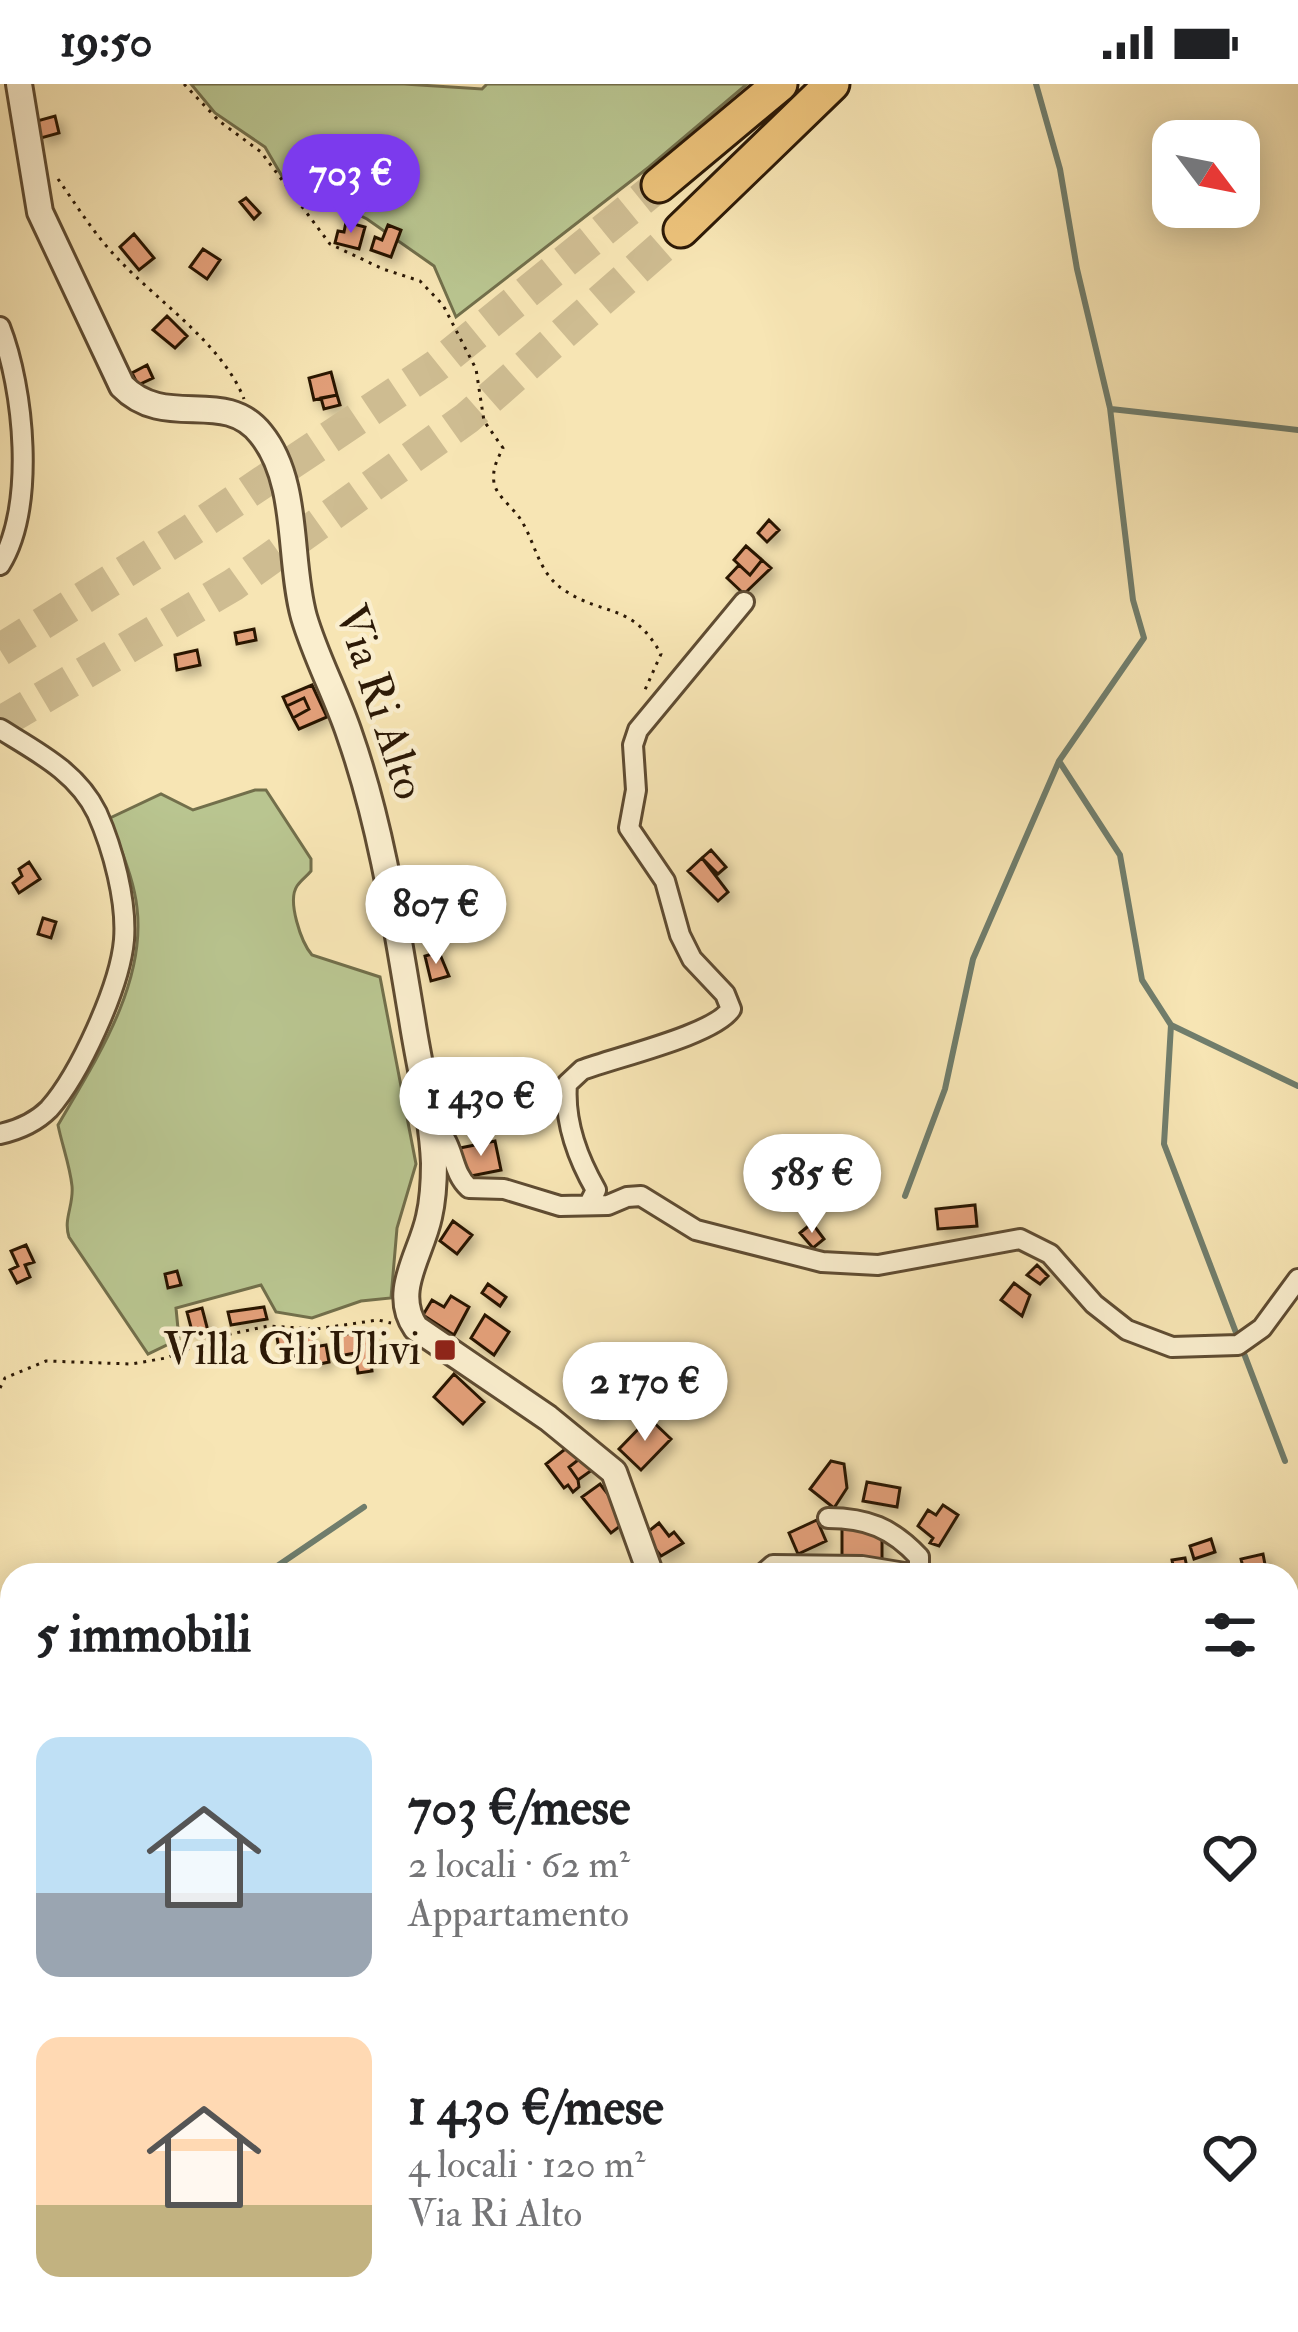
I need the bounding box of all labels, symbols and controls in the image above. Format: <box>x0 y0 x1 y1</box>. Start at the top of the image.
text: 19:50 <box>60 14 153 70</box>
north arrow <box>1152 120 1260 228</box>
map controls <box>1152 120 1260 228</box>
pin: 703 € <box>267 134 435 236</box>
text: 703 € <box>309 148 393 197</box>
street label: Via Ri Alto <box>322 598 438 806</box>
pin: 807 € <box>352 865 520 967</box>
text: 807 € <box>392 879 480 928</box>
pin: 1 430 € <box>370 1057 592 1159</box>
text: 1 430 € <box>426 1071 536 1120</box>
pin: 585 € <box>728 1134 896 1236</box>
text: 585 € <box>770 1148 854 1197</box>
place label: Villa Gli Ulivi <box>163 1322 421 1378</box>
marker: Villa Gli Ulivi <box>432 1337 458 1363</box>
pin: 2 170 € <box>534 1342 756 1444</box>
text: 2 170 € <box>590 1356 700 1405</box>
icon: filters <box>1197 1602 1263 1668</box>
text: 5 immobili <box>36 1603 251 1667</box>
text: 703 €/mese <box>408 1776 630 1840</box>
icon: home <box>132 1785 276 1929</box>
icon: heart <box>1197 1824 1263 1890</box>
text: 2 locali · 62 m² <box>408 1840 630 1889</box>
text: Appartamento <box>408 1889 629 1938</box>
text: 1 430 €/mese <box>408 2076 664 2140</box>
icon: home <box>132 2085 276 2229</box>
icon: heart <box>1197 2124 1263 2190</box>
text: 4 locali · 120 m² <box>408 2140 645 2189</box>
text: Via Ri Alto <box>408 2189 582 2238</box>

